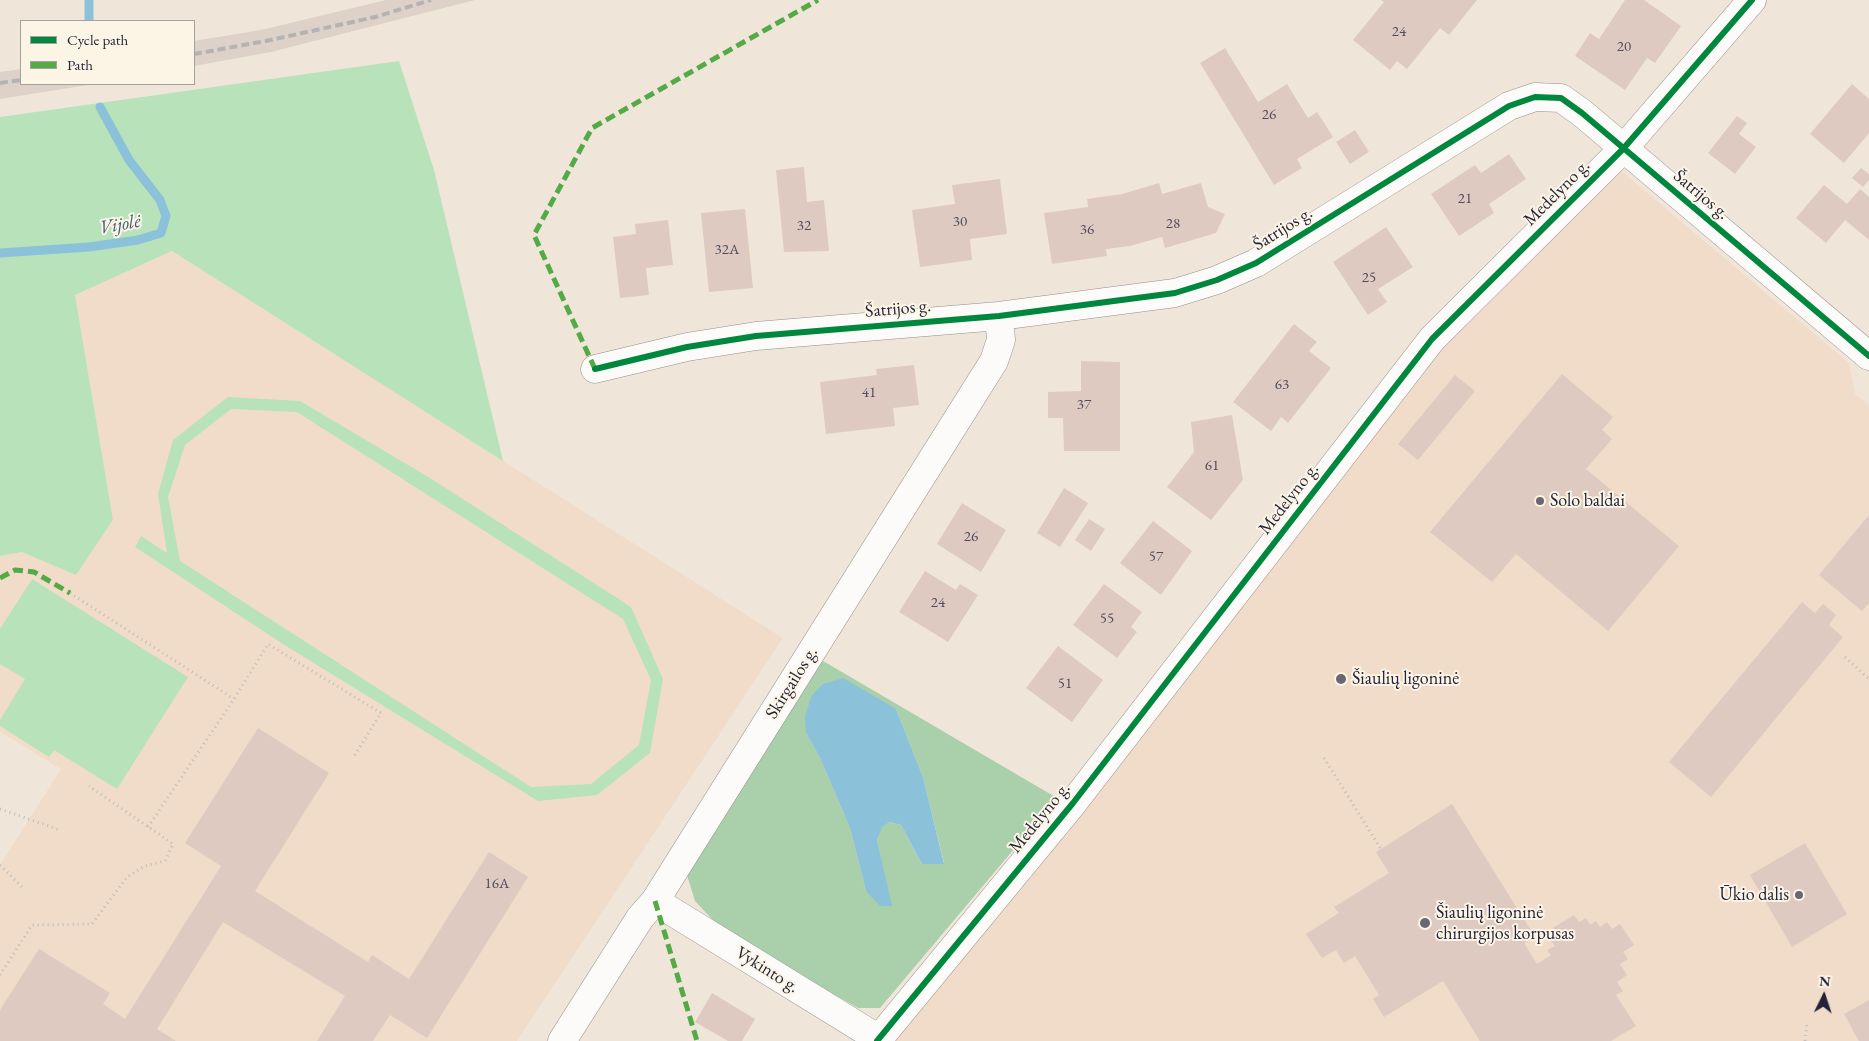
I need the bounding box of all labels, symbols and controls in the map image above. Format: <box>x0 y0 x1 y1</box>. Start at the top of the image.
legend <box>20 20 195 85</box>
house number: 24 <box>1392 23 1406 41</box>
text: Cycle path <box>67 30 128 49</box>
house number: 20 <box>1617 38 1631 56</box>
text: Path <box>67 55 93 74</box>
house number: 26 <box>1262 106 1276 124</box>
street label: Medelyno g. <box>1519 155 1595 231</box>
street label: Šatrijos g. <box>1669 166 1733 224</box>
house number: 21 <box>1458 190 1472 208</box>
street label: Šatrijos g. <box>1249 202 1317 256</box>
water label: Vijolė <box>98 210 142 240</box>
house number: 30 <box>953 213 967 231</box>
house number: 28 <box>1166 215 1180 233</box>
house number: 32 <box>797 217 811 235</box>
house number: 36 <box>1080 221 1094 239</box>
house number: 32A <box>715 241 739 259</box>
house number: 25 <box>1362 269 1376 287</box>
street label: Šatrijos g. <box>864 295 932 323</box>
house number: 63 <box>1275 376 1289 394</box>
house number: 41 <box>862 384 876 402</box>
house number: 37 <box>1077 396 1091 414</box>
house number: 61 <box>1205 457 1219 475</box>
street label: Medelyno g. <box>1254 459 1324 539</box>
place label: Solo baldai <box>1550 490 1625 512</box>
marker: Solo baldai <box>1534 495 1546 507</box>
house number: 26 <box>964 528 978 546</box>
house number: 57 <box>1149 548 1163 566</box>
house number: 24 <box>931 594 945 612</box>
house number: 55 <box>1100 610 1114 628</box>
street label: Skirgailos g. <box>761 643 823 723</box>
place label: Šiaulių ligoninė <box>1352 668 1459 690</box>
marker: Šiaulių ligoninė <box>1334 672 1348 686</box>
house number: 51 <box>1058 675 1072 693</box>
street label: Medelyno g. <box>1005 778 1075 858</box>
house number: 16A <box>485 875 509 893</box>
place label: Ūkio dalis <box>1720 884 1789 906</box>
marker: Ūkio dalis <box>1793 889 1805 901</box>
place label: Šiaulių ligoninė chirurgijos korpusas <box>1436 902 1574 944</box>
marker: Šiaulių ligoninė chirurgijos korpusas <box>1418 916 1432 930</box>
street label: Vykinto g. <box>731 942 803 998</box>
north arrow <box>1799 971 1849 1021</box>
text: N <box>1819 972 1831 990</box>

